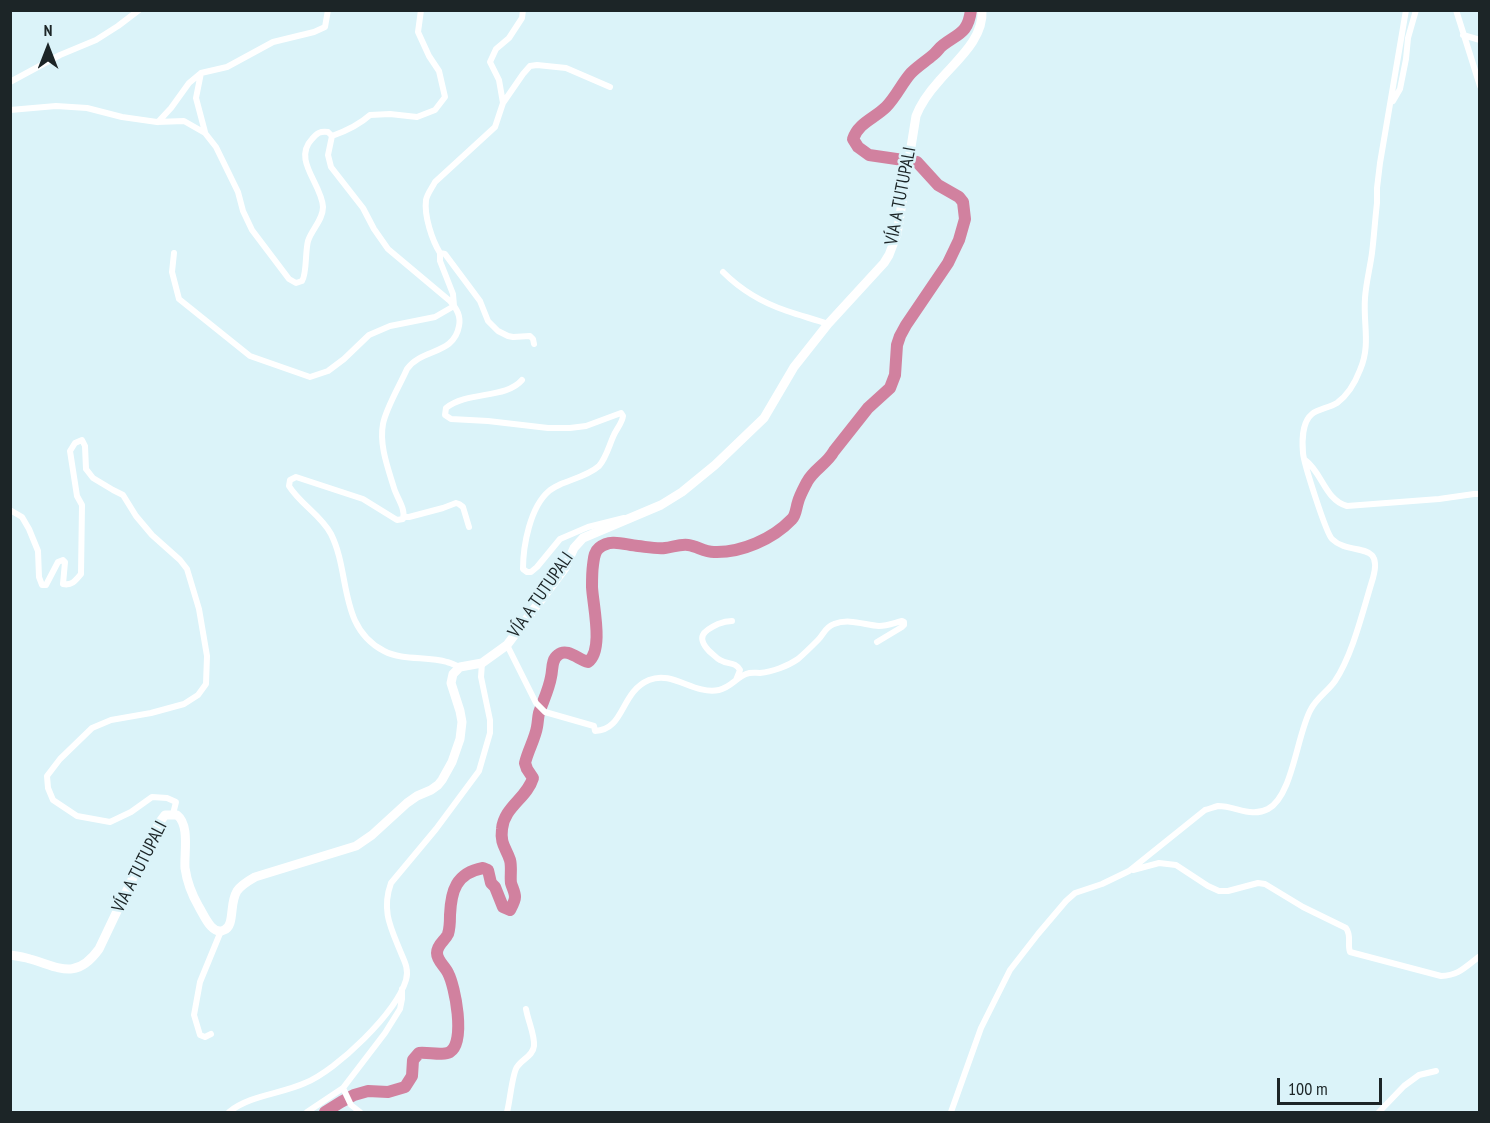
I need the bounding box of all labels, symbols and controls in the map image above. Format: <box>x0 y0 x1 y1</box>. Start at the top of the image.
north arrow <box>18 18 78 78</box>
text: N <box>44 20 52 40</box>
street label: VÍA A TUTUPALI <box>881 145 921 247</box>
street label: VÍA A TUTUPALI <box>504 548 578 642</box>
street label: VÍA A TUTUPALI <box>108 818 172 916</box>
scale bar <box>1280 1066 1385 1104</box>
text: 100 m <box>1288 1077 1328 1100</box>

